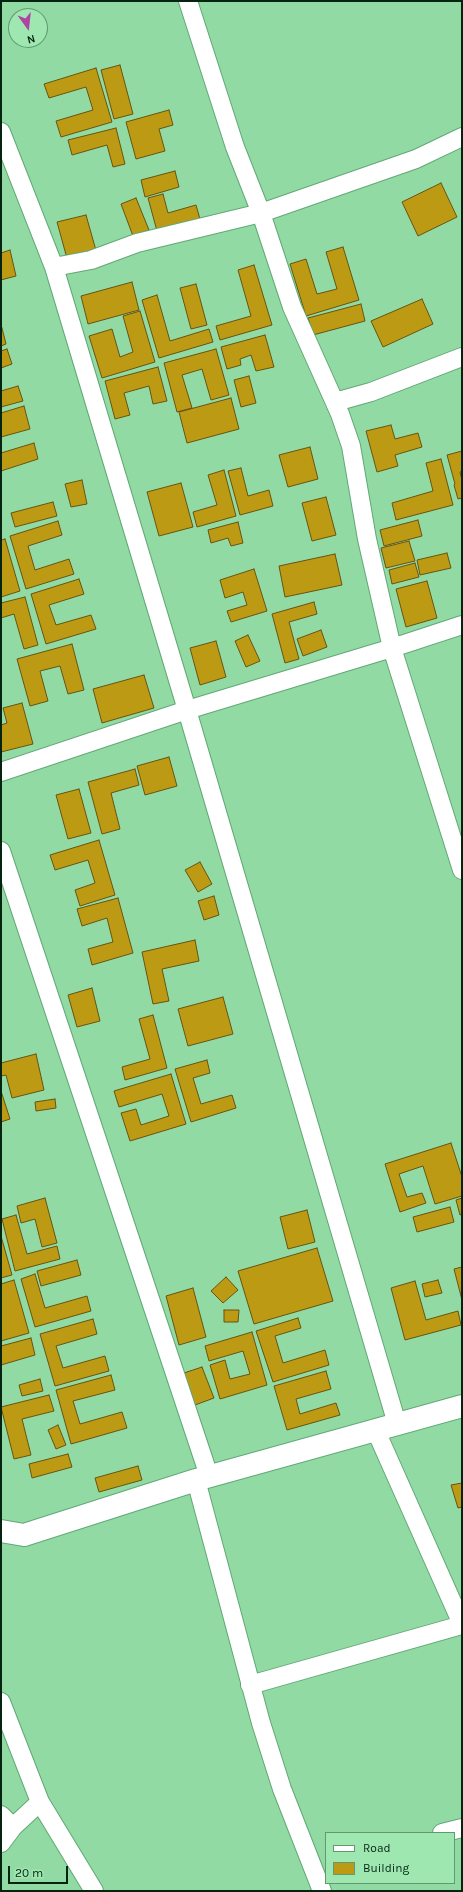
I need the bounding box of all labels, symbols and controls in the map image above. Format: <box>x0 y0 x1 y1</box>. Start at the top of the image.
north arrow <box>8 8 48 48</box>
text: N <box>25 32 36 46</box>
legend <box>325 1832 455 1884</box>
text: Road <box>363 1841 391 1855</box>
scale bar <box>10 1858 70 1884</box>
text: Building <box>363 1861 409 1875</box>
text: 20 m <box>15 1866 43 1880</box>

